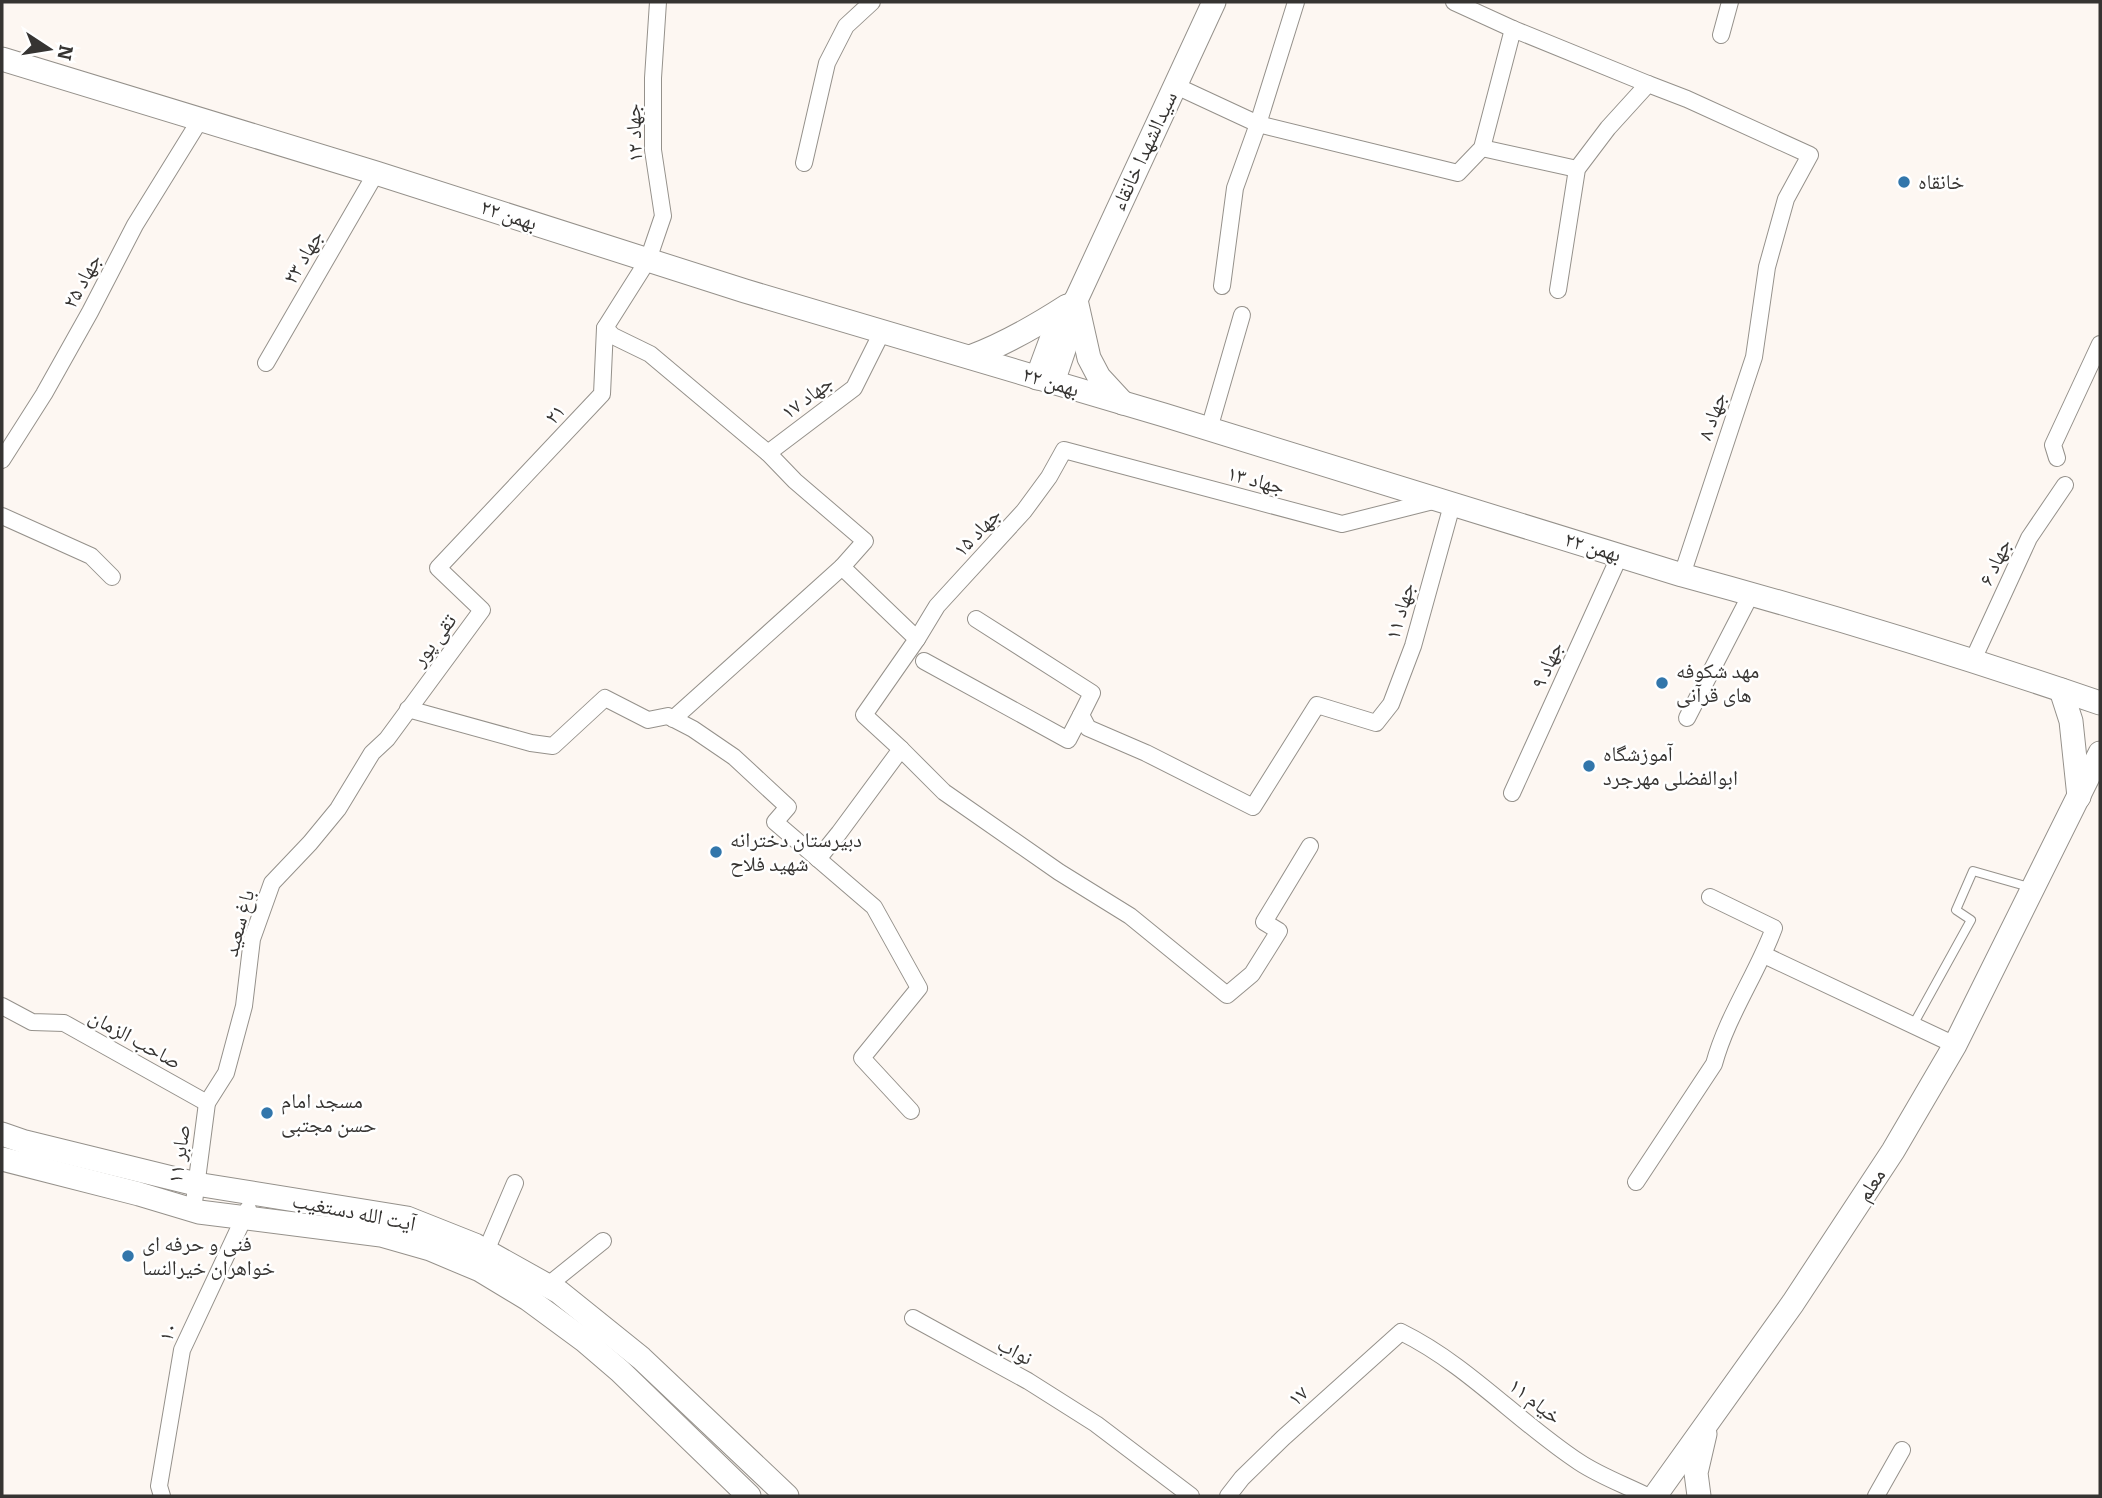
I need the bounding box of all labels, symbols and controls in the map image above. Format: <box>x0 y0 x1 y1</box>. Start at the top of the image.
north arrow <box>14 14 84 84</box>
text: N <box>52 43 78 62</box>
street label: سیدالشهدا خانقاء <box>1105 87 1183 215</box>
street label: جهاد ۱۲ <box>619 103 649 163</box>
place label: خانقاه <box>1918 169 1964 195</box>
marker: خانقاه <box>1896 174 1912 190</box>
street label: ۲۲ بهمن <box>477 194 541 236</box>
street label: جهاد ۲۳ <box>277 225 329 289</box>
street label: جهاد ۲۵ <box>57 249 107 313</box>
street label: ۲۲ بهمن <box>1020 361 1082 403</box>
street label: جهاد ۱۷ <box>776 369 838 425</box>
street label: جهاد ۸ <box>1692 389 1732 443</box>
street label: ۲۱ <box>539 398 571 430</box>
street label: جهاد ۱۳ <box>1224 460 1288 500</box>
street label: جهاد ۱۵ <box>948 502 1006 562</box>
street label: ۲۲ بهمن <box>1562 526 1624 568</box>
street label: جهاد ۶ <box>1973 534 2017 590</box>
street label: جهاد ۱۱ <box>1379 579 1421 643</box>
street label: تقی پور <box>405 609 462 672</box>
street label: جهاد ۹ <box>1525 637 1569 693</box>
place label: مهد شکوفه های قرآنی <box>1676 658 1759 708</box>
marker: مهد شکوفه های قرآنی <box>1654 675 1670 691</box>
place label: آموزشگاه ابوالفضلی مهرجرد <box>1603 741 1738 791</box>
marker: آموزشگاه ابوالفضلی مهرجرد <box>1581 758 1597 774</box>
place label: دبیرستان دخترانه شهید فلاح <box>730 827 862 877</box>
marker: دبیرستان دخترانه شهید فلاح <box>708 844 724 860</box>
street label: باغ سعید <box>218 887 260 959</box>
street label: صاحب الزمان <box>84 1003 186 1075</box>
place label: مسجد امام حسن مجتبی <box>281 1088 376 1138</box>
marker: مسجد امام حسن مجتبی <box>259 1105 275 1121</box>
street label: صابر ۱۱ <box>162 1123 196 1185</box>
street label: معلم <box>1851 1163 1892 1207</box>
street label: آیت الله دستغیب <box>290 1187 419 1237</box>
place label: فنی و حرفه ای خواهران خیرالنسا <box>142 1231 275 1281</box>
marker: فنی و حرفه ای خواهران خیرالنسا <box>120 1248 136 1264</box>
street label: ۱۰ <box>152 1319 184 1345</box>
street label: نواب <box>993 1331 1037 1371</box>
street label: خیام ۱۱ <box>1503 1372 1566 1430</box>
street label: ۱۷ <box>1282 1380 1314 1412</box>

